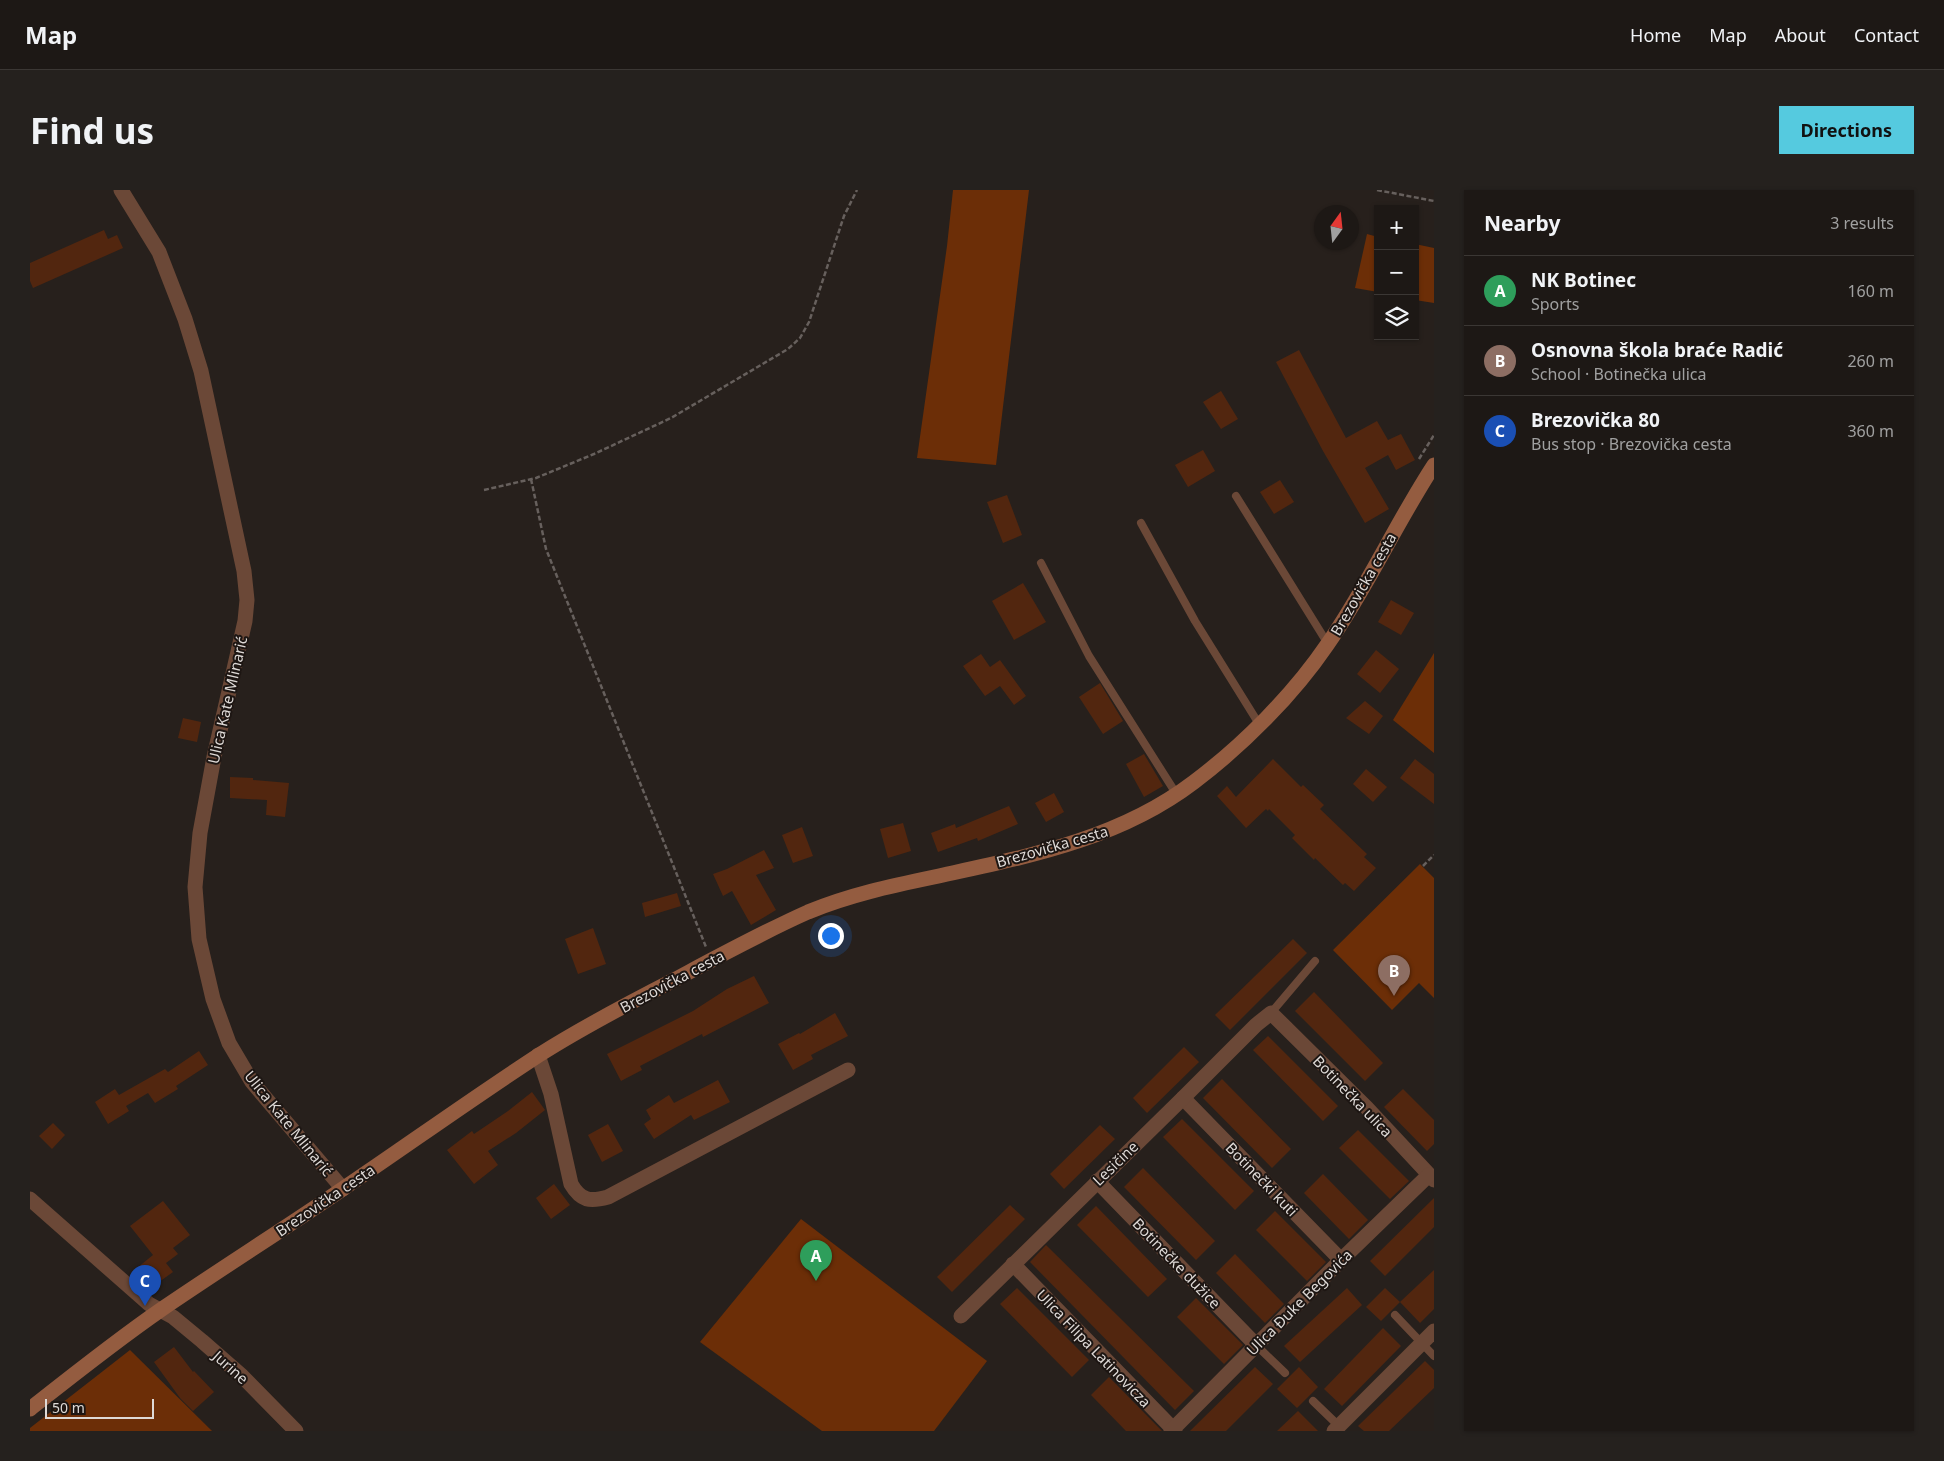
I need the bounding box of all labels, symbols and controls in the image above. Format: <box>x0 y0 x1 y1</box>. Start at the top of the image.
text: Map <box>25 18 77 51</box>
text: Home <box>1630 23 1681 47</box>
text: Map <box>1709 23 1747 47</box>
text: About <box>1775 23 1826 47</box>
text: Contact <box>1854 23 1919 47</box>
button: Directions <box>1779 106 1914 154</box>
text: Find us <box>30 107 154 154</box>
north arrow <box>1314 205 1359 250</box>
map controls <box>1374 205 1419 340</box>
button: + <box>1374 205 1419 250</box>
text: Nearby <box>1484 209 1560 237</box>
text: 3 results <box>1830 212 1894 234</box>
button: − <box>1374 250 1419 295</box>
text: NK Botinec <box>1531 267 1636 293</box>
text: A <box>1494 280 1506 302</box>
text: 160 m <box>1847 280 1894 302</box>
text: Sports <box>1531 293 1579 315</box>
button: layers <box>1374 295 1419 340</box>
text: Osnovna škola braće Radić <box>1531 337 1783 363</box>
text: B <box>1495 350 1505 372</box>
text: 260 m <box>1847 350 1894 372</box>
text: School · Botinečka ulica <box>1531 363 1707 385</box>
text: Brezovička 80 <box>1531 407 1660 433</box>
text: C <box>1495 420 1505 442</box>
text: 360 m <box>1847 420 1894 442</box>
text: Bus stop · Brezovička cesta <box>1531 433 1732 455</box>
street label: Brezovička cesta <box>1325 529 1401 639</box>
street label: Ulica Kate Mlinarić <box>203 634 251 766</box>
street label: Brezovička cesta <box>994 820 1110 872</box>
your location <box>818 923 844 949</box>
street label: Brezovička cesta <box>616 945 728 1017</box>
pin: B <box>1378 955 1410 996</box>
street label: Botinečka ulica <box>1309 1051 1397 1141</box>
street label: Ulica Kate Mlinarić <box>240 1066 338 1180</box>
street label: Lesičine <box>1088 1136 1142 1190</box>
street label: Botinečki kuti <box>1222 1138 1302 1220</box>
street label: Brezovička cesta <box>272 1159 378 1241</box>
street label: Botinečke dužice <box>1129 1213 1225 1313</box>
pin: A <box>800 1240 832 1281</box>
street label: Ulica Đuke Begovića <box>1242 1245 1356 1359</box>
pin: C <box>129 1265 161 1306</box>
street label: Ulica Filipa Latinovicza <box>1032 1285 1156 1411</box>
street label: Jurine <box>208 1344 253 1388</box>
scale bar <box>45 1396 154 1419</box>
text: 50 m <box>52 1398 85 1417</box>

